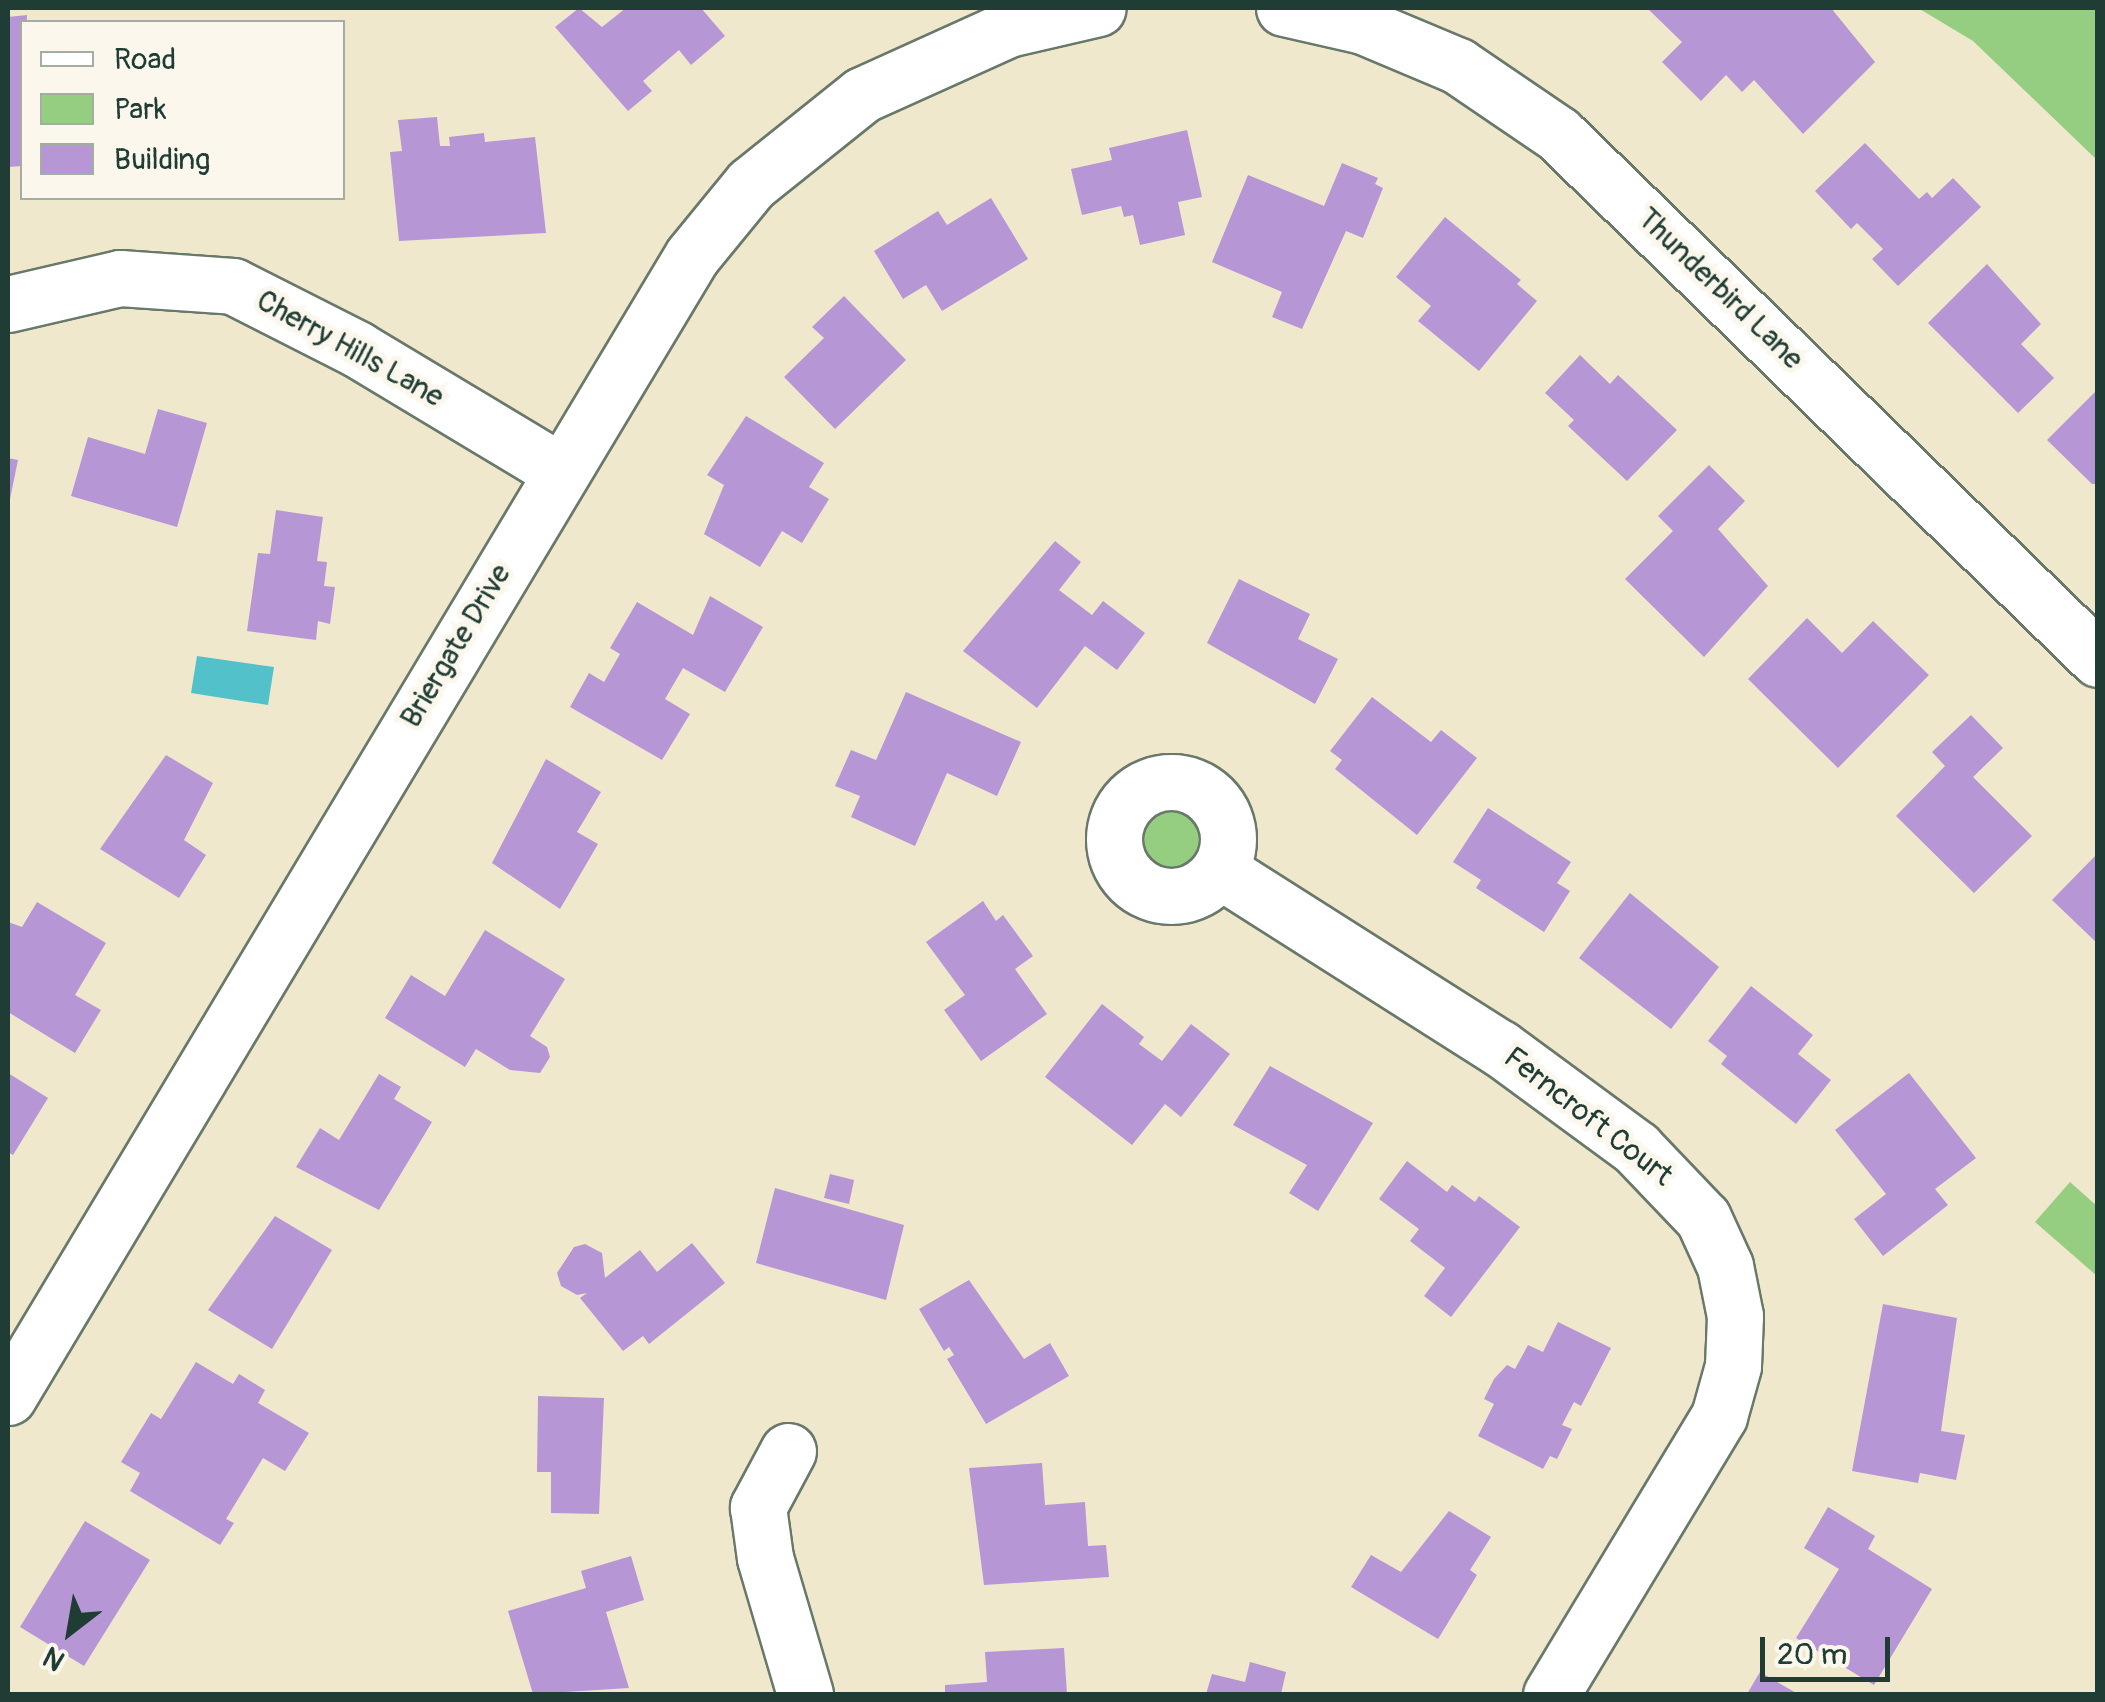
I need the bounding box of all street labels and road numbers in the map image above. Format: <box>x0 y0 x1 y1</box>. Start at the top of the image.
street label: Thunderbird Lane <box>1630 201 1810 377</box>
street label: Cherry Hills Lane <box>250 283 450 415</box>
street label: Briergate Drive <box>393 558 519 734</box>
street label: Ferncroft Court <box>1496 1040 1680 1194</box>

